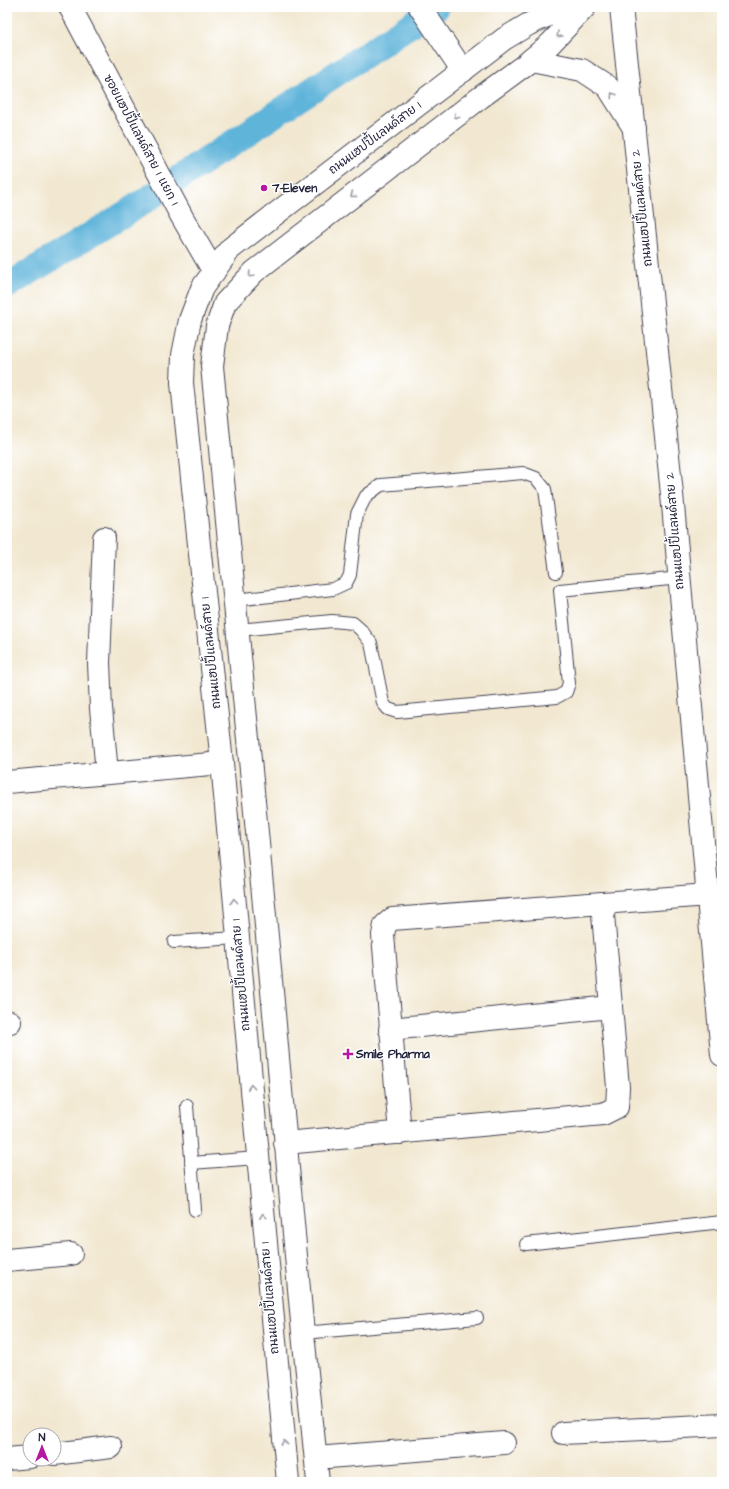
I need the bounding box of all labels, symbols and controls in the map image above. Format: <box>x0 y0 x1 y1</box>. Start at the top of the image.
one-way arrow <box>556 30 563 38</box>
street label: ซอยแฮปปี้แลนด์สาย 1 แยก 1 <box>99 70 186 209</box>
one-way arrow <box>611 93 618 100</box>
street label: ถนนแฮปปี้แลนด์สาย 1 <box>323 95 425 179</box>
one-way arrow <box>454 111 461 118</box>
street label: ถนนแฮปปี้แลนด์สาย 2 <box>624 148 657 268</box>
place label: 7-Eleven <box>271 180 317 197</box>
marker: 7-Eleven <box>259 183 269 193</box>
one-way arrow <box>351 190 358 197</box>
one-way arrow <box>248 270 256 278</box>
street label: ถนนแฮปปี้แลนด์สาย 2 <box>658 471 689 591</box>
street label: ถนนแฮปปี้แลนด์สาย 1 <box>194 596 225 710</box>
one-way arrow <box>230 898 239 905</box>
street label: ถนนแฮปปี้แลนด์สาย 1 <box>225 918 254 1032</box>
place label: Smile Pharma <box>355 1046 431 1063</box>
marker: Smile Pharma <box>343 1049 353 1059</box>
one-way arrow <box>247 1084 256 1090</box>
one-way arrow <box>258 1213 267 1219</box>
street label: ถนนแฮปปี้แลนด์สาย 1 <box>254 1241 283 1355</box>
north arrow <box>22 1427 62 1467</box>
text: N <box>39 1430 46 1445</box>
one-way arrow <box>280 1440 289 1446</box>

